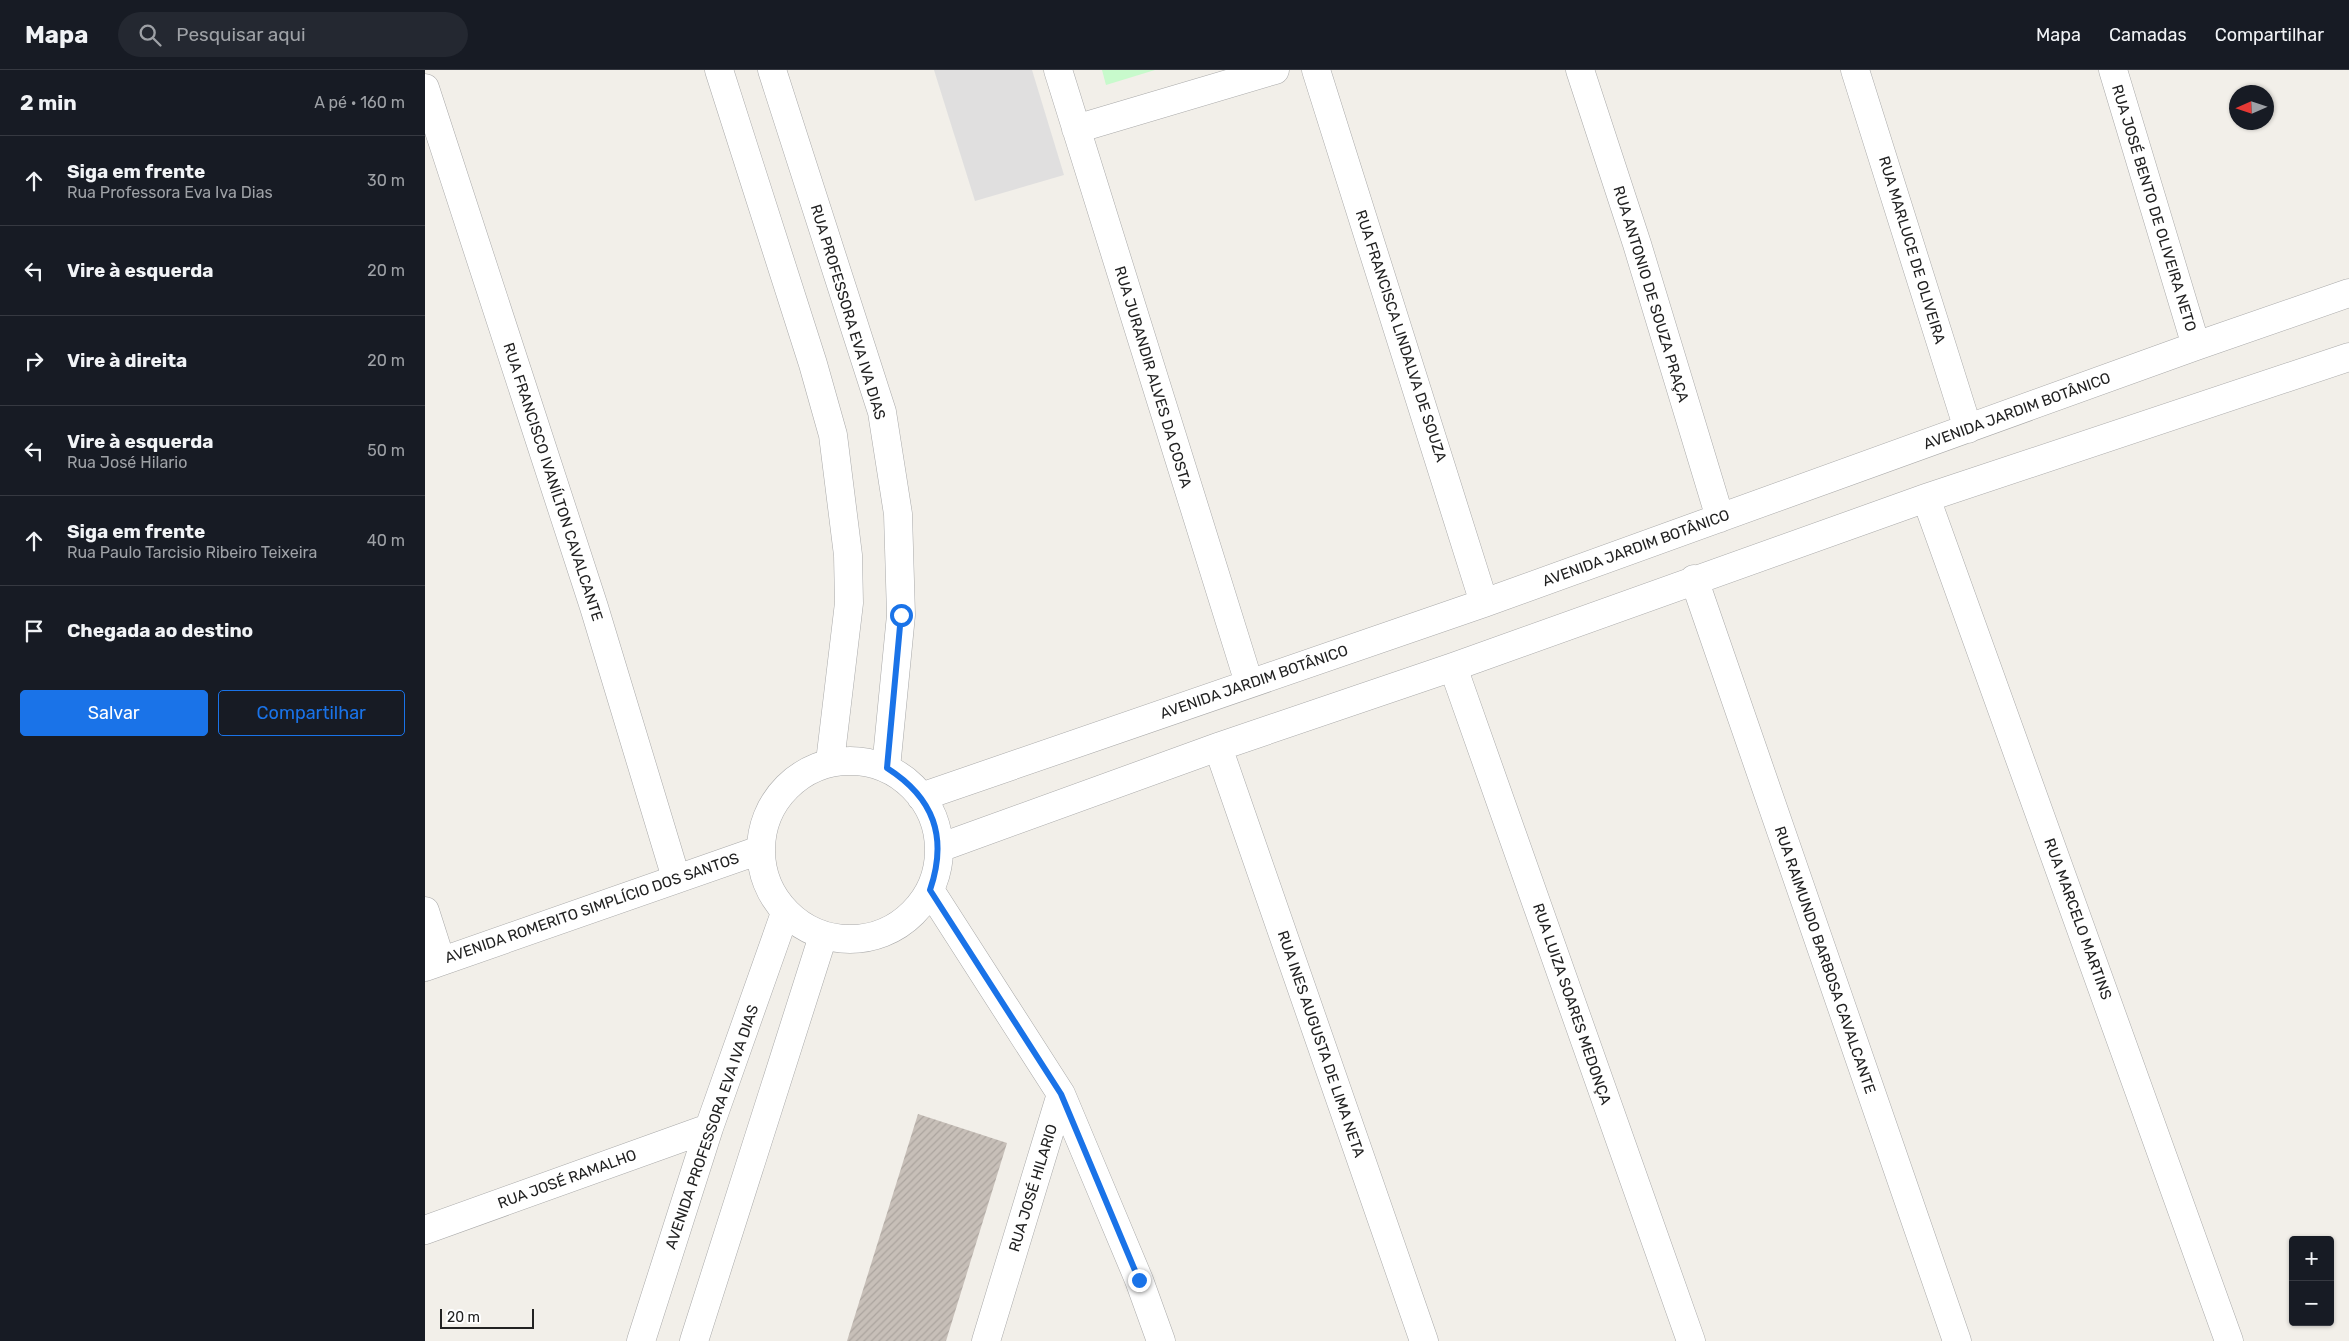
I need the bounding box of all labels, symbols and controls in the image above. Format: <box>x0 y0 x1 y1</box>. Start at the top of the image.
search box <box>118 12 468 57</box>
text: Mapa <box>25 21 88 49</box>
icon: search <box>136 21 164 49</box>
text: Pesquisar aqui <box>176 23 306 46</box>
text: Mapa <box>2036 24 2081 46</box>
text: Camadas <box>2109 24 2187 46</box>
text: Compartilhar <box>2215 24 2324 46</box>
street label: RUA JOSÉ BENTO DE OLIVEIRA NETO <box>2108 82 2200 334</box>
north arrow <box>2229 85 2274 130</box>
text: 2 min <box>20 90 77 115</box>
text: A pé · 160 m <box>314 93 405 112</box>
street label: RUA MARLUCE DE OLIVEIRA <box>1875 154 1949 346</box>
text: Siga em frente <box>67 160 205 183</box>
icon: ahead <box>20 167 48 195</box>
text: 30 m <box>367 171 405 190</box>
text: Rua Professora Eva Iva Dias <box>67 183 273 202</box>
street label: RUA ANTONIO DE SOUZA PRAÇA <box>1609 184 1693 404</box>
street label: RUA PROFESSORA EVA IVA DIAS <box>807 202 889 422</box>
street label: RUA FRANCISCA LINDALVA DE SOUZA <box>1352 208 1450 464</box>
icon: left <box>20 257 48 285</box>
text: Vire à esquerda <box>67 259 214 282</box>
text: 20 m <box>367 261 405 280</box>
street label: RUA JURANDIR ALVES DA COSTA <box>1111 264 1195 490</box>
street label: RUA FRANCISCO IVANÍLTON CAVALCANTE <box>499 341 607 623</box>
icon: right <box>20 347 48 375</box>
text: Vire à direita <box>67 349 187 372</box>
text: 20 m <box>367 351 405 370</box>
street label: AVENIDA JARDIM BOTÂNICO <box>1921 369 2113 453</box>
text: Vire à esquerda <box>67 430 214 453</box>
icon: left <box>20 437 48 465</box>
text: 50 m <box>367 441 405 460</box>
text: Rua José Hilario <box>67 453 187 472</box>
street label: AVENIDA JARDIM BOTÂNICO <box>1540 506 1732 590</box>
text: Siga em frente <box>67 520 205 543</box>
icon: ahead <box>20 527 48 555</box>
text: 40 m <box>367 531 405 550</box>
text: Rua Paulo Tarcisio Ribeiro Teixeira <box>67 543 317 562</box>
route start <box>890 604 913 627</box>
icon: arrive <box>20 617 48 645</box>
text: Chegada ao destino <box>67 619 253 642</box>
street label: AVENIDA JARDIM BOTÂNICO <box>1158 641 1350 723</box>
button: Salvar <box>20 690 208 736</box>
button: Compartilhar <box>218 690 405 736</box>
street label: RUA RAIMUNDO BARBOSA CAVALCANTE <box>1771 824 1879 1096</box>
street label: RUA MARCELO MARTINS <box>2040 836 2116 1002</box>
street label: AVENIDA ROMERITO SIMPLÍCIO DOS SANTOS <box>443 849 741 967</box>
street label: RUA LUIZA SOARES MEDONÇA <box>1529 901 1615 1107</box>
street label: RUA INES AUGUSTA DE LIMA NETA <box>1274 928 1368 1160</box>
street label: AVENIDA PROFESSORA EVA IVA DIAS <box>662 1002 762 1252</box>
street label: RUA JOSÉ HILARIO <box>1005 1122 1061 1254</box>
street label: RUA JOSÉ RAMALHO <box>495 1146 639 1212</box>
map controls <box>2289 1236 2334 1326</box>
button: + <box>2289 1236 2334 1281</box>
route end <box>1128 1269 1151 1292</box>
button: − <box>2289 1281 2334 1326</box>
scale bar <box>440 1306 534 1329</box>
text: 20 m <box>447 1309 480 1326</box>

